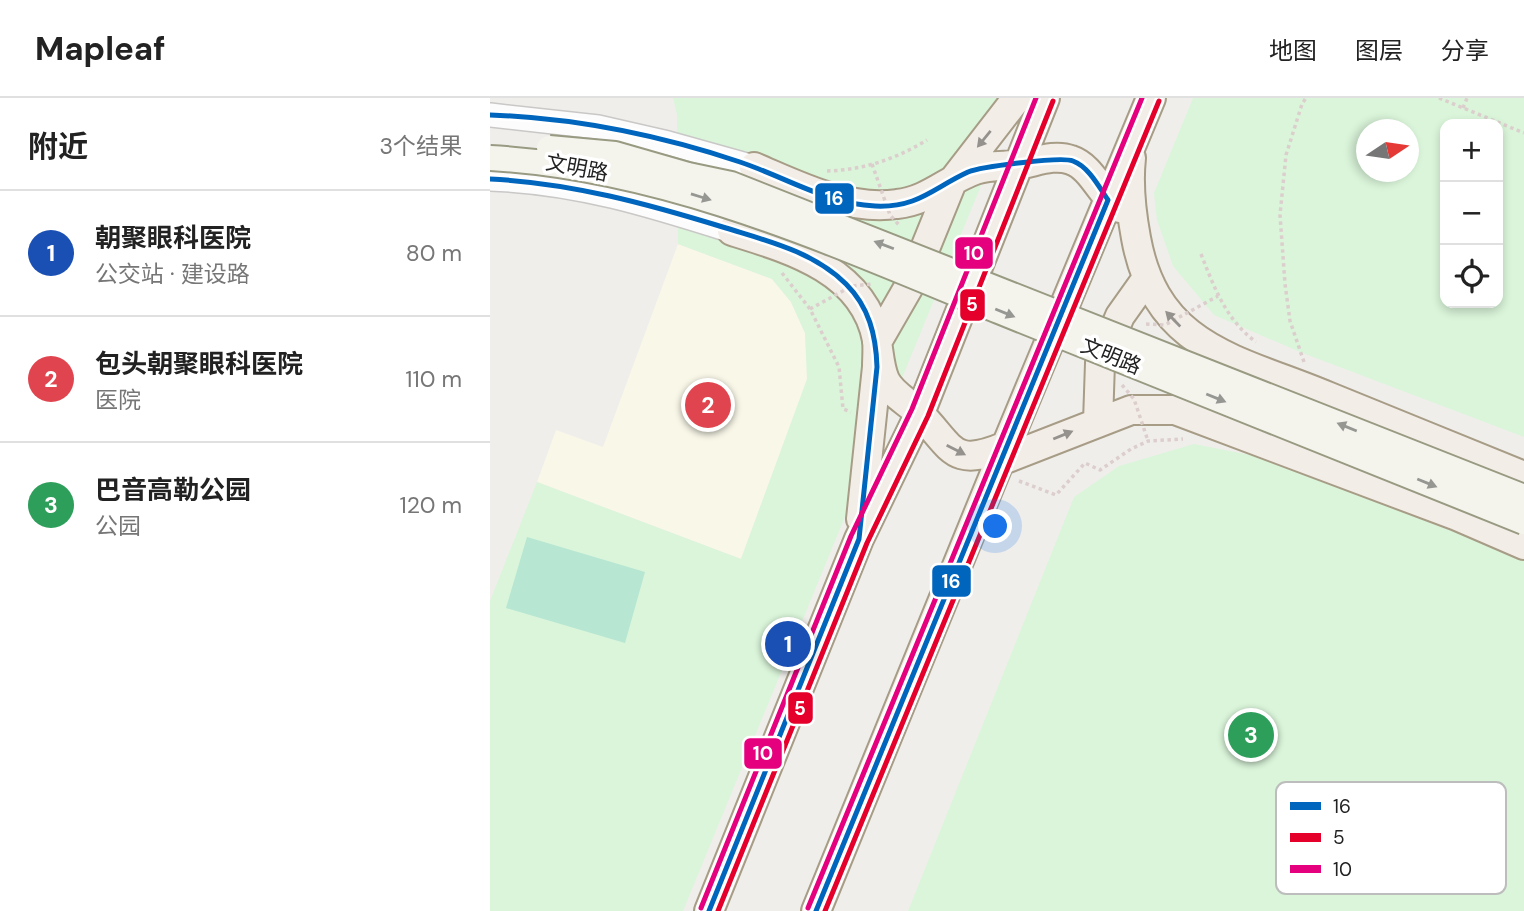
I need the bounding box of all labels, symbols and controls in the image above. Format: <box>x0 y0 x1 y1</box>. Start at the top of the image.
text: Mapleaf <box>35 27 165 70</box>
text: 地图 <box>1269 35 1317 66</box>
text: 图层 <box>1355 35 1403 66</box>
text: 分享 <box>1441 35 1489 66</box>
north arrow <box>1356 119 1419 182</box>
map controls <box>1440 119 1503 308</box>
button: + <box>1440 119 1503 182</box>
text: 附近 <box>28 127 88 166</box>
one-way arrow <box>976 130 991 148</box>
text: 3个结果 <box>379 131 462 161</box>
street label: 文明路 <box>543 148 611 188</box>
line badge: 16 <box>814 182 855 215</box>
button: − <box>1440 182 1503 245</box>
text: 16 <box>825 186 843 211</box>
one-way arrow <box>691 192 712 203</box>
text: 朝聚眼科医院 <box>95 221 251 255</box>
line badge: 10 <box>954 236 994 270</box>
text: 1 <box>47 238 55 268</box>
text: 80 m <box>406 238 462 268</box>
one-way arrow <box>874 239 895 250</box>
text: 10 <box>964 241 984 266</box>
button: locate <box>1440 245 1503 308</box>
text: 公交站 · 建设路 <box>95 259 250 289</box>
line badge: 5 <box>959 288 986 322</box>
text: 5 <box>966 292 978 317</box>
one-way arrow <box>995 308 1016 319</box>
one-way arrow <box>1165 310 1182 327</box>
street label: 文明路 <box>1077 331 1145 381</box>
text: 包头朝聚眼科医院 <box>95 347 303 381</box>
text: 2 <box>44 364 58 394</box>
text: 110 m <box>405 364 462 394</box>
pin: 2 <box>685 379 731 431</box>
text: 医院 <box>95 385 141 415</box>
one-way arrow <box>1206 392 1226 404</box>
one-way arrow <box>1336 422 1357 433</box>
one-way arrow <box>1053 430 1074 441</box>
one-way arrow <box>946 444 967 456</box>
text: 巴音高勒公园 <box>95 473 251 507</box>
one-way arrow <box>1417 477 1438 488</box>
text: 3 <box>44 490 58 520</box>
text: 120 m <box>399 490 462 520</box>
your location <box>978 509 1012 543</box>
text: 公园 <box>95 511 141 541</box>
line badge: 16 <box>931 564 972 598</box>
text: 16 <box>942 569 960 594</box>
pin: 1 <box>765 618 811 670</box>
line badge: 5 <box>787 691 814 725</box>
text: 5 <box>794 696 806 721</box>
pin: 3 <box>1228 709 1274 761</box>
line badge: 10 <box>743 737 783 770</box>
text: 10 <box>753 741 773 766</box>
legend <box>1276 782 1506 894</box>
text: 16 <box>1333 794 1351 819</box>
text: 5 <box>1333 825 1345 850</box>
text: 10 <box>1333 857 1352 882</box>

